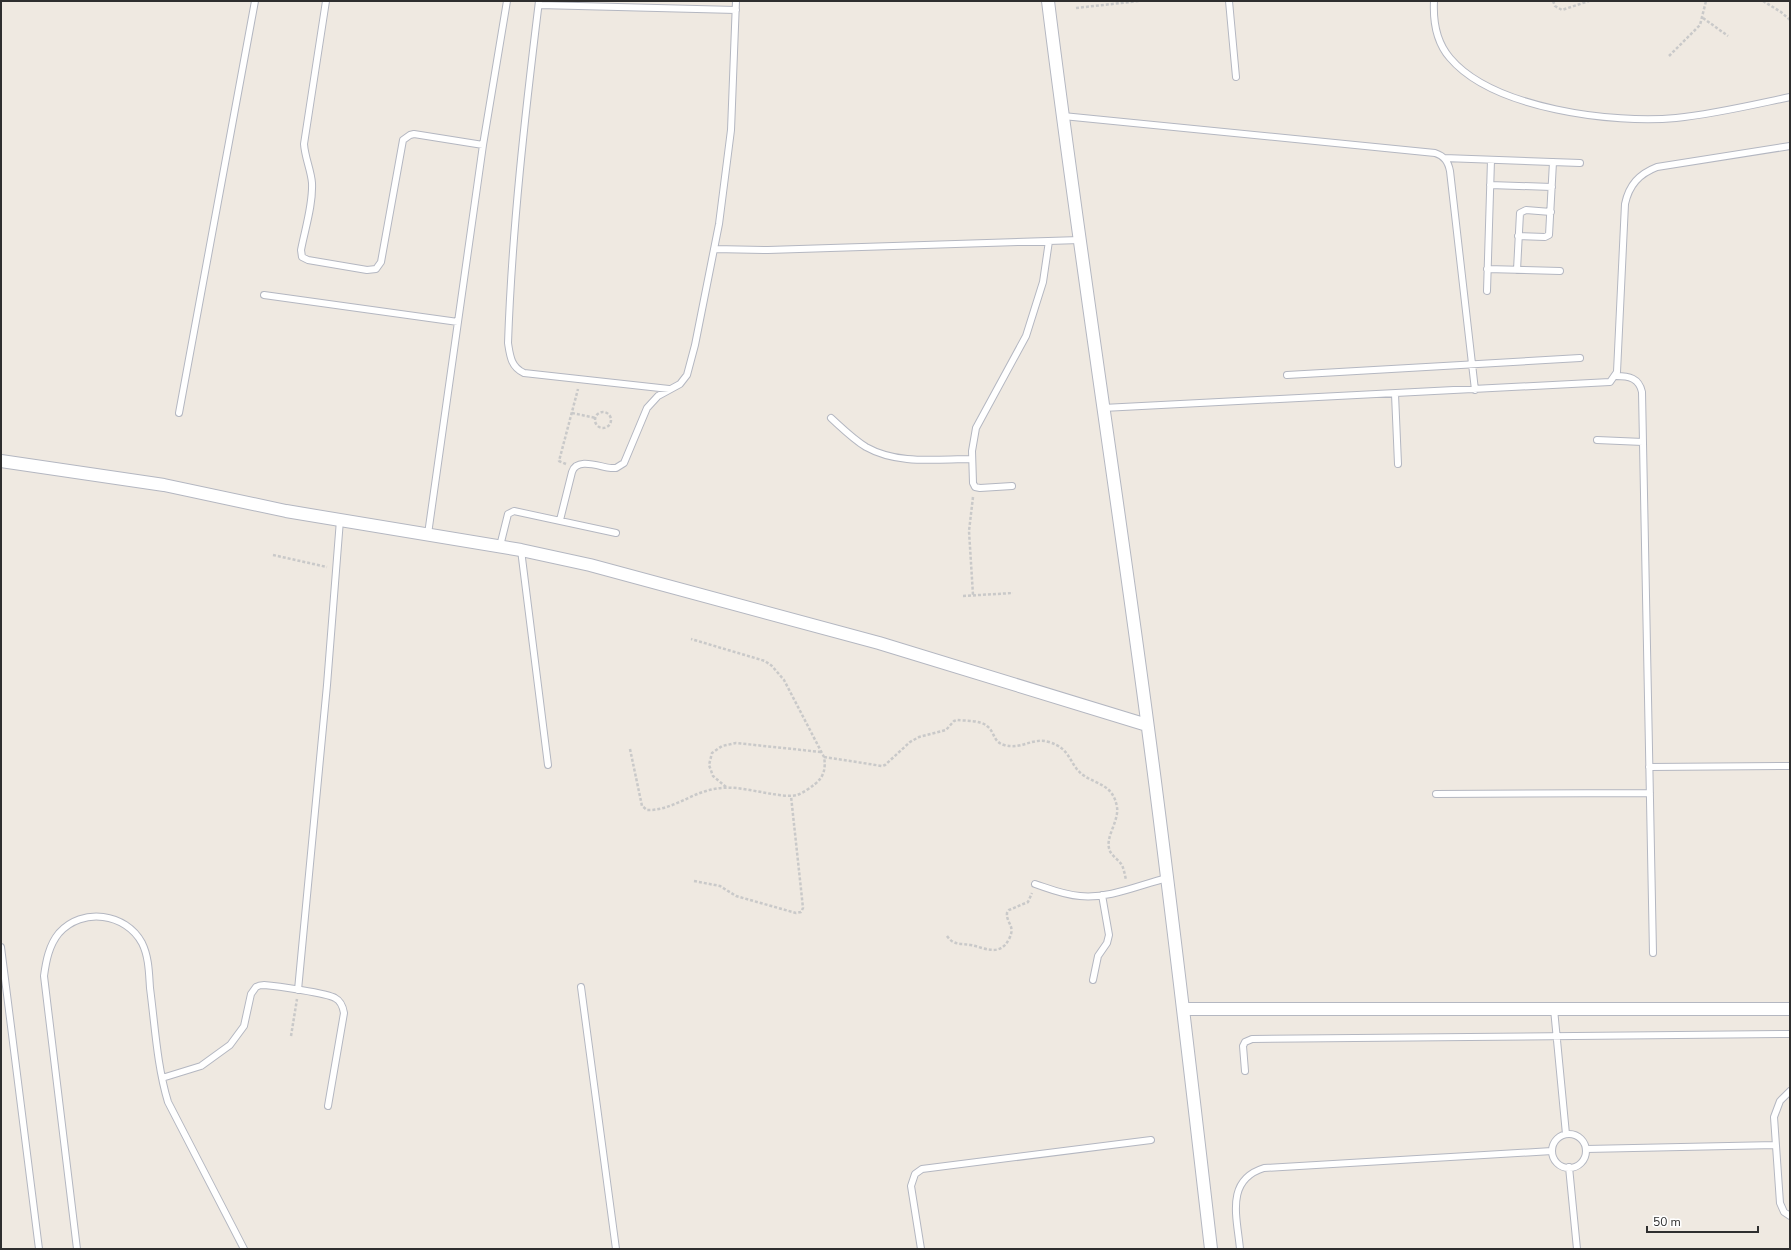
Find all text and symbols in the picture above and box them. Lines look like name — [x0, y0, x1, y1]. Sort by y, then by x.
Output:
scale bar — [1647, 1208, 1758, 1234]
text: 50 m — [1653, 1214, 1681, 1230]

